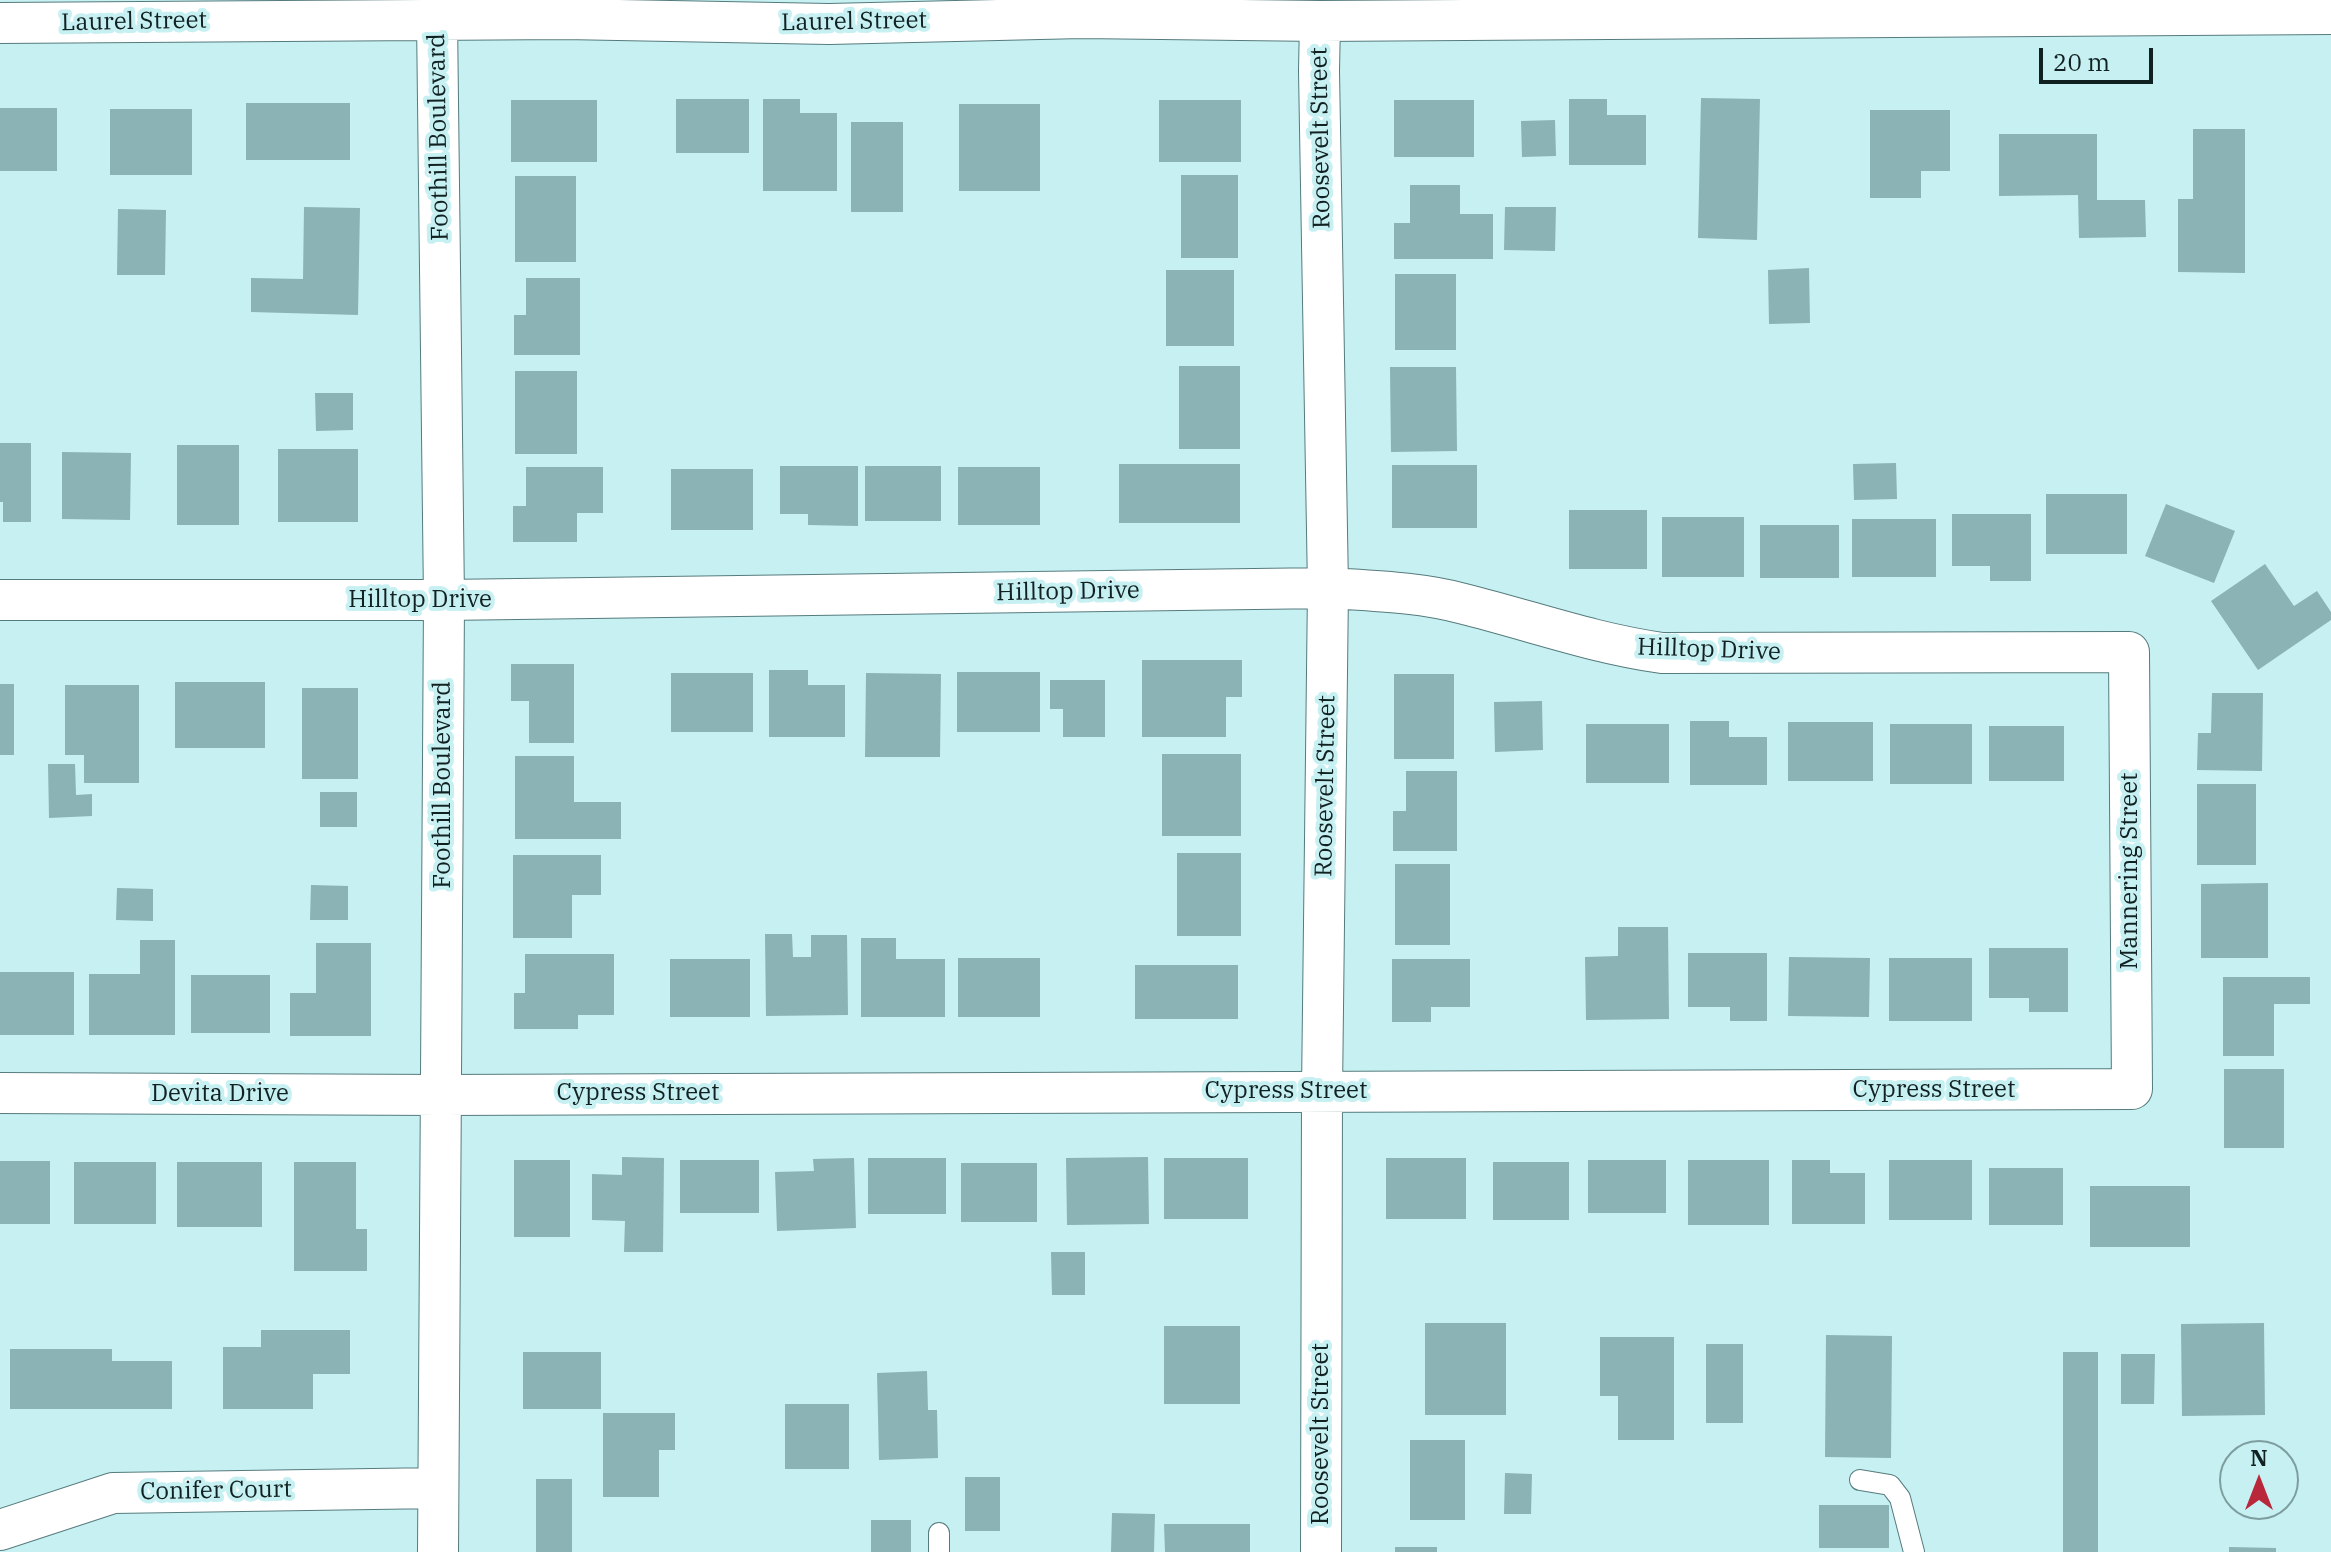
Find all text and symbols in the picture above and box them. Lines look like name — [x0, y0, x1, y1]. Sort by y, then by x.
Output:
street label: Laurel Street — [61, 6, 207, 38]
street label: Laurel Street — [781, 6, 927, 38]
scale bar — [2043, 32, 2157, 82]
street label: Foothill Boulevard — [423, 33, 455, 241]
text: 20 m — [2053, 46, 2110, 78]
street label: Roosevelt Street — [1305, 47, 1337, 229]
street label: Hilltop Drive — [996, 576, 1140, 608]
street label: Hilltop Drive — [348, 586, 492, 614]
street label: Hilltop Drive — [1637, 633, 1781, 667]
street label: Foothill Boulevard — [429, 681, 457, 889]
street label: Roosevelt Street — [1310, 695, 1342, 877]
street label: Mannering Street — [2116, 772, 2144, 970]
street label: Cypress Street — [1853, 1076, 2015, 1104]
street label: Cypress Street — [1205, 1077, 1367, 1105]
street label: Cypress Street — [557, 1079, 719, 1107]
street label: Devita Drive — [151, 1080, 289, 1108]
street label: Roosevelt Street — [1307, 1343, 1335, 1525]
north arrow — [2219, 1440, 2299, 1520]
text: N — [2250, 1443, 2268, 1472]
street label: Conifer Court — [140, 1475, 292, 1507]

